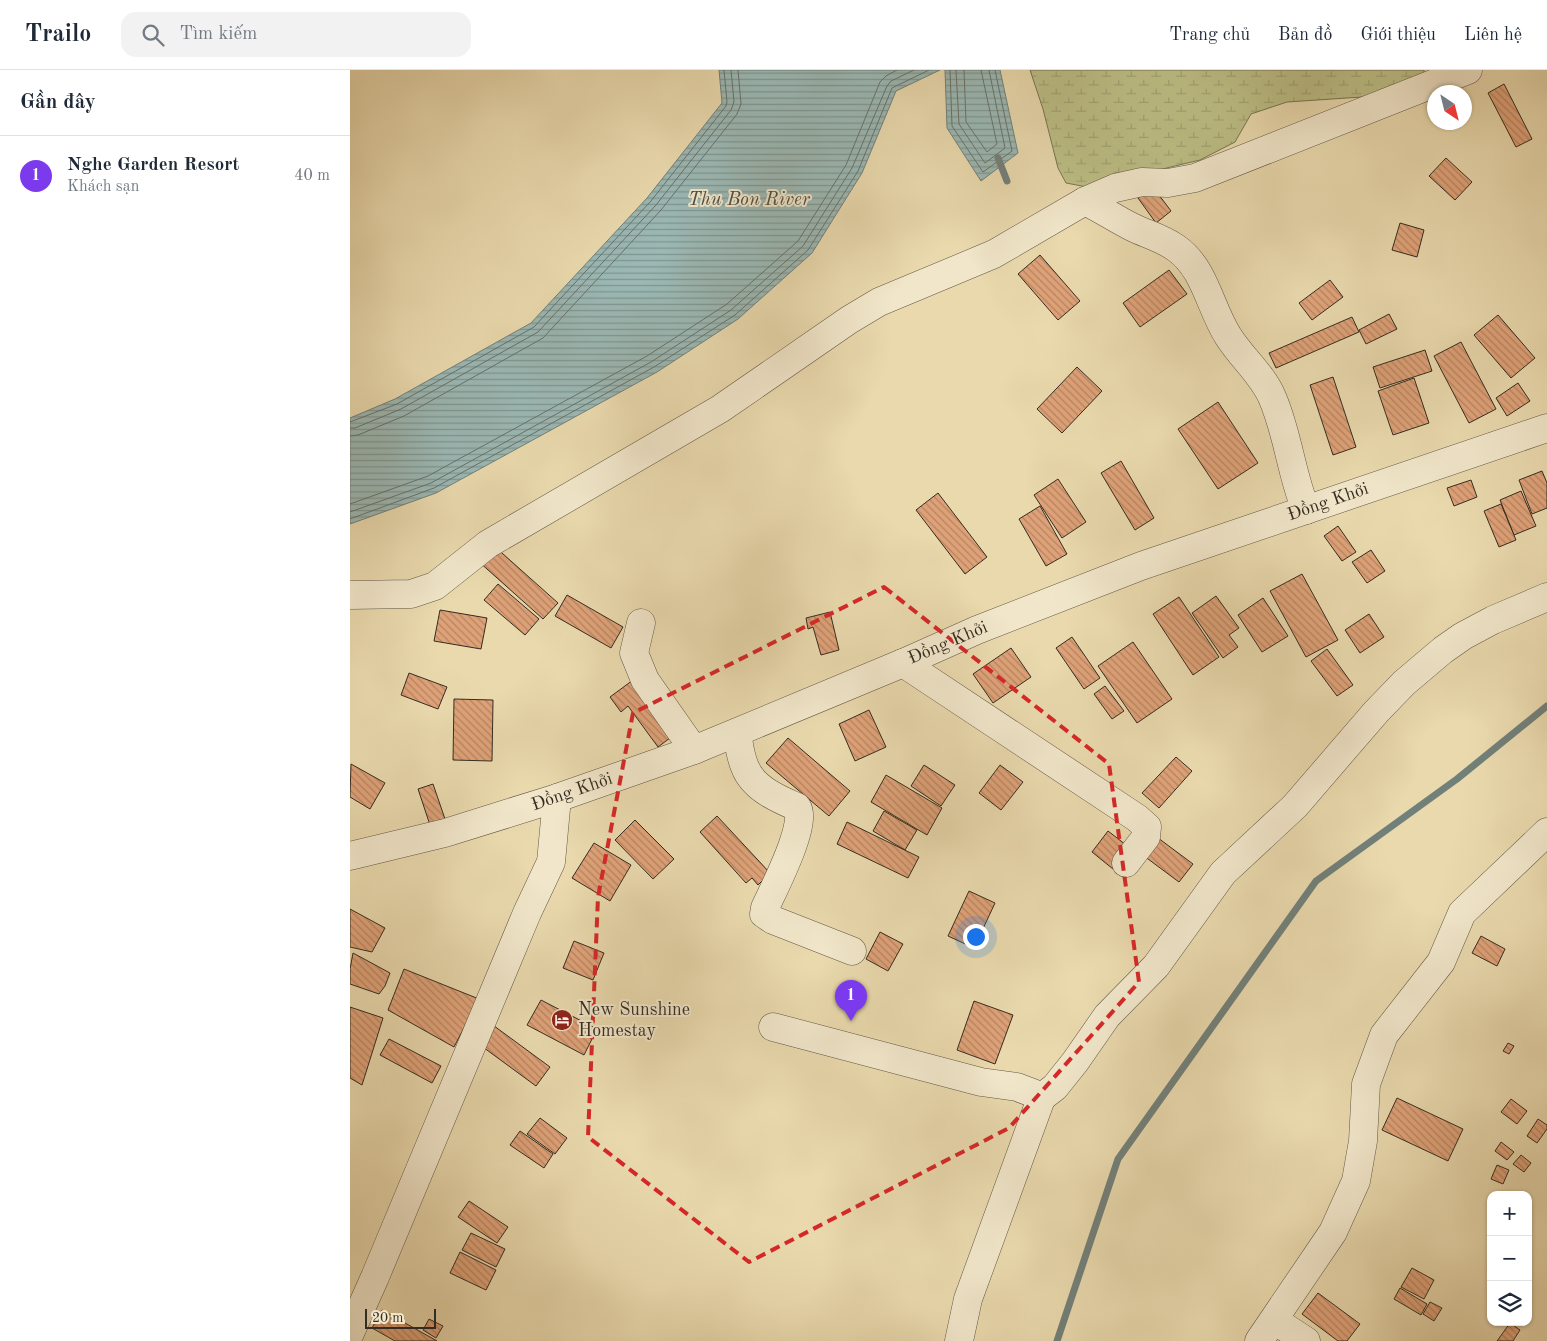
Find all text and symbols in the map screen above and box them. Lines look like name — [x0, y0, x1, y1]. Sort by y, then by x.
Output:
search box — [121, 12, 471, 57]
icon: search — [139, 21, 167, 49]
text: Trailo — [25, 23, 91, 47]
text: Tìm kiếm — [179, 25, 257, 44]
text: Trang chủ — [1169, 26, 1250, 44]
text: Bản đồ — [1278, 26, 1332, 44]
text: Giới thiệu — [1360, 26, 1436, 44]
text: Liên hệ — [1464, 26, 1522, 44]
north arrow — [1427, 85, 1472, 130]
text: Gần đây — [20, 92, 96, 113]
text: Nghe Garden Resort — [67, 156, 239, 175]
text: 1 — [31, 168, 41, 184]
text: 40 m — [294, 168, 330, 184]
text: Khách sạn — [67, 179, 139, 195]
water label: Thu Bon River — [688, 191, 811, 210]
street label: Đồng Khởi — [1284, 477, 1371, 524]
street label: Đồng Khởi — [904, 615, 990, 668]
street label: Đồng Khởi — [528, 767, 615, 814]
your location — [963, 924, 989, 950]
pin: 1 — [835, 980, 867, 1021]
place label: New Sunshine Homestay — [578, 1001, 690, 1040]
hotel icon: New Sunshine Homestay — [550, 1008, 574, 1032]
map controls — [1487, 1191, 1532, 1326]
button: + — [1487, 1191, 1532, 1236]
button: − — [1487, 1236, 1532, 1281]
button: layers — [1487, 1281, 1532, 1326]
scale bar — [365, 1306, 436, 1329]
text: 20 m — [372, 1311, 403, 1325]

